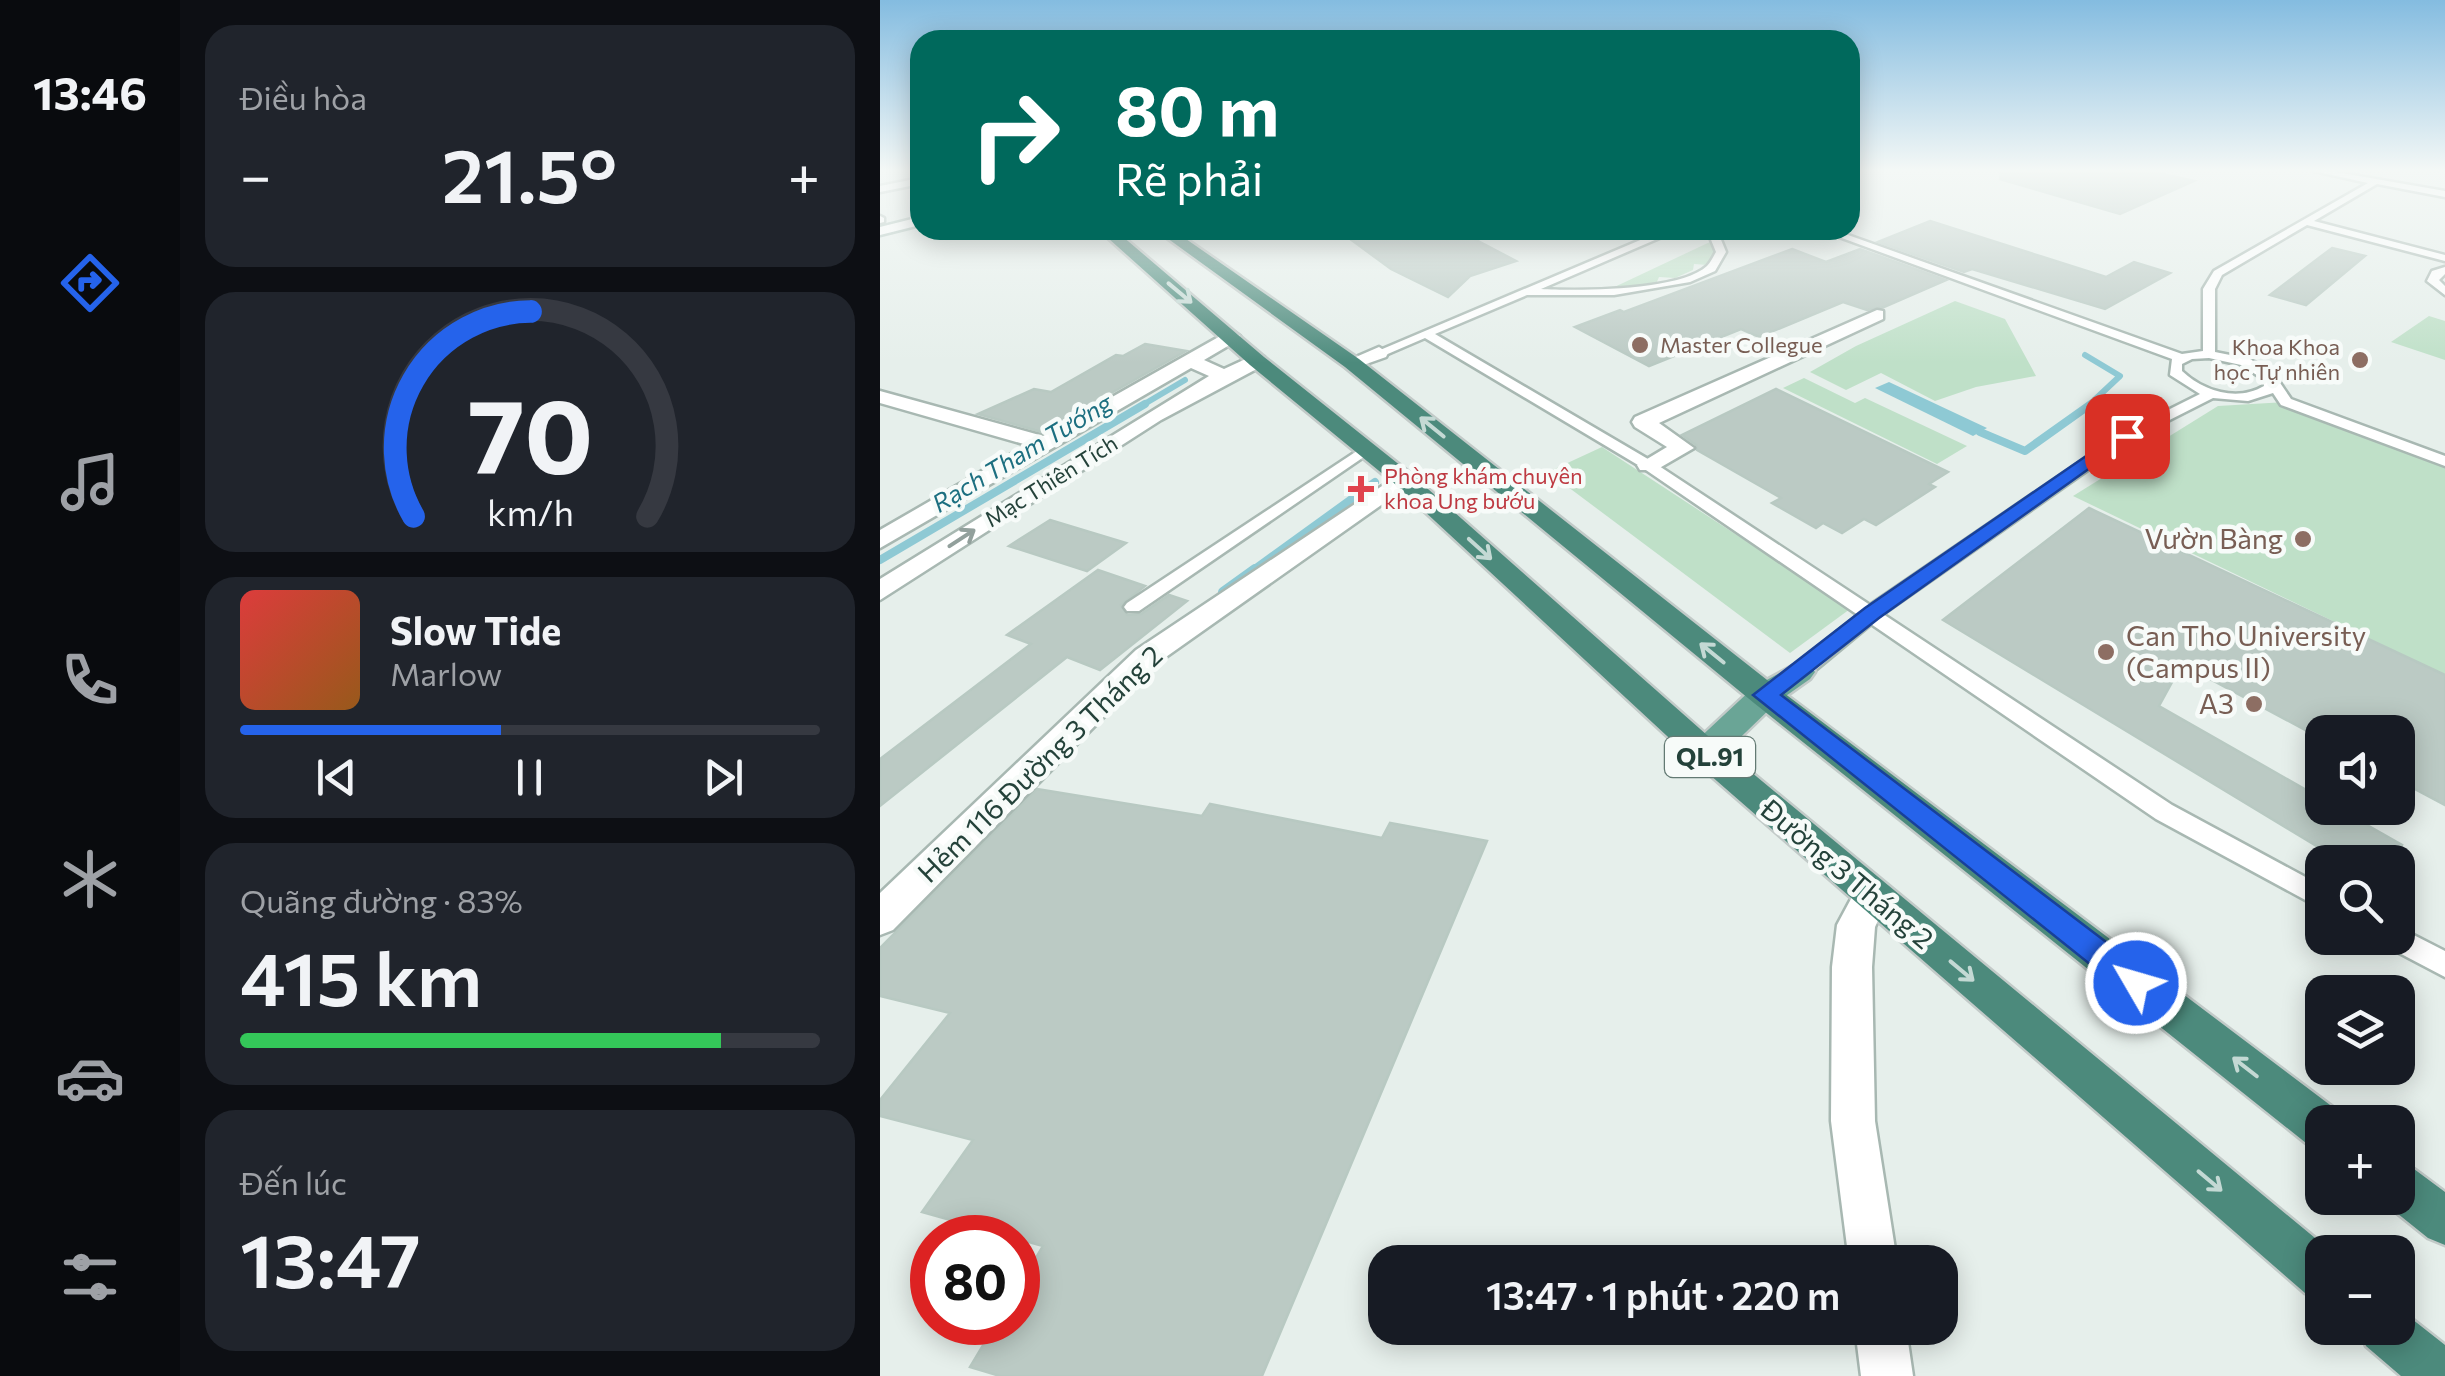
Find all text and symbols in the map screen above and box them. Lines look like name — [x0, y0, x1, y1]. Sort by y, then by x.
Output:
text: 13:46 — [33, 64, 147, 119]
text: 80 m — [1115, 65, 1279, 150]
icon: right — [950, 70, 1080, 200]
text: Điều hòa — [240, 77, 367, 117]
text: 21.5° — [442, 127, 617, 218]
text: − — [240, 140, 271, 207]
text: + — [788, 140, 820, 207]
text: Rẽ phải — [1115, 150, 1263, 205]
icon: directions — [55, 248, 125, 318]
one-way arrow — [1167, 282, 1193, 304]
place label: Master Collegue — [1660, 331, 1823, 358]
place label: Khoa Khoa học Tự nhiên — [2214, 333, 2340, 385]
marker: Master Collegue — [1629, 334, 1651, 356]
marker: Khoa Khoa học Tự nhiên — [2349, 349, 2371, 371]
text: 70 — [467, 368, 593, 495]
water label: Rạch Tham Tướng — [926, 386, 1118, 518]
pin — [2085, 394, 2170, 479]
icon: arrive — [2100, 409, 2155, 464]
one-way arrow — [1419, 416, 1445, 438]
street label: Mạc Thiên Tích — [979, 429, 1122, 532]
icon: music — [55, 447, 125, 517]
place label: Phòng khám chuyên khoa Ung bướu — [1384, 462, 1583, 514]
marker: Phòng khám chuyên khoa Ung bướu — [1348, 476, 1374, 502]
text: km/h — [487, 490, 573, 533]
place label: Vườn Bàng — [2145, 521, 2283, 555]
one-way arrow — [947, 527, 976, 548]
marker: Vườn Bàng — [2292, 528, 2314, 550]
one-way arrow — [1467, 537, 1492, 560]
text: Slow Tide — [390, 606, 561, 653]
place label: Can Tho University (Campus II) — [2126, 618, 2366, 684]
street label: Hẻm 116 Đường 3 Tháng 2 — [910, 638, 1169, 889]
marker: Can Tho University (Campus II) — [2095, 641, 2117, 663]
one-way arrow — [1700, 642, 1726, 664]
icon: phone — [55, 645, 125, 715]
text: Marlow — [390, 653, 502, 693]
place label: A3 — [2199, 686, 2234, 720]
marker: A3 — [2243, 693, 2265, 715]
map controls — [2305, 715, 2415, 1345]
button: sound — [2305, 715, 2415, 825]
road number: QL.91 — [1665, 737, 1755, 777]
icon: previous — [309, 750, 364, 805]
icon: pause — [502, 750, 557, 805]
icon: next — [696, 750, 751, 805]
street label: Đường 3 Tháng 2 — [1754, 791, 1941, 955]
icon: climate — [55, 844, 125, 914]
button: search — [2305, 845, 2415, 955]
text: Quãng đường · 83% — [240, 880, 523, 920]
text: 415 km — [240, 930, 482, 1021]
position arrow — [2084, 931, 2188, 1035]
one-way arrow — [1948, 960, 1974, 982]
button: layers — [2305, 975, 2415, 1085]
icon: car — [55, 1043, 125, 1113]
one-way arrow — [2233, 1056, 2259, 1078]
button: + — [2305, 1105, 2415, 1215]
text: Đến lúc — [240, 1162, 347, 1202]
one-way arrow — [2197, 1169, 2222, 1192]
text: 13:47 — [240, 1212, 421, 1303]
speed limit sign: 80 — [910, 1215, 1040, 1345]
button: − — [2305, 1235, 2415, 1345]
icon: filters — [55, 1242, 125, 1312]
text: 13:47 · 1 phút · 220 m — [1486, 1271, 1840, 1318]

